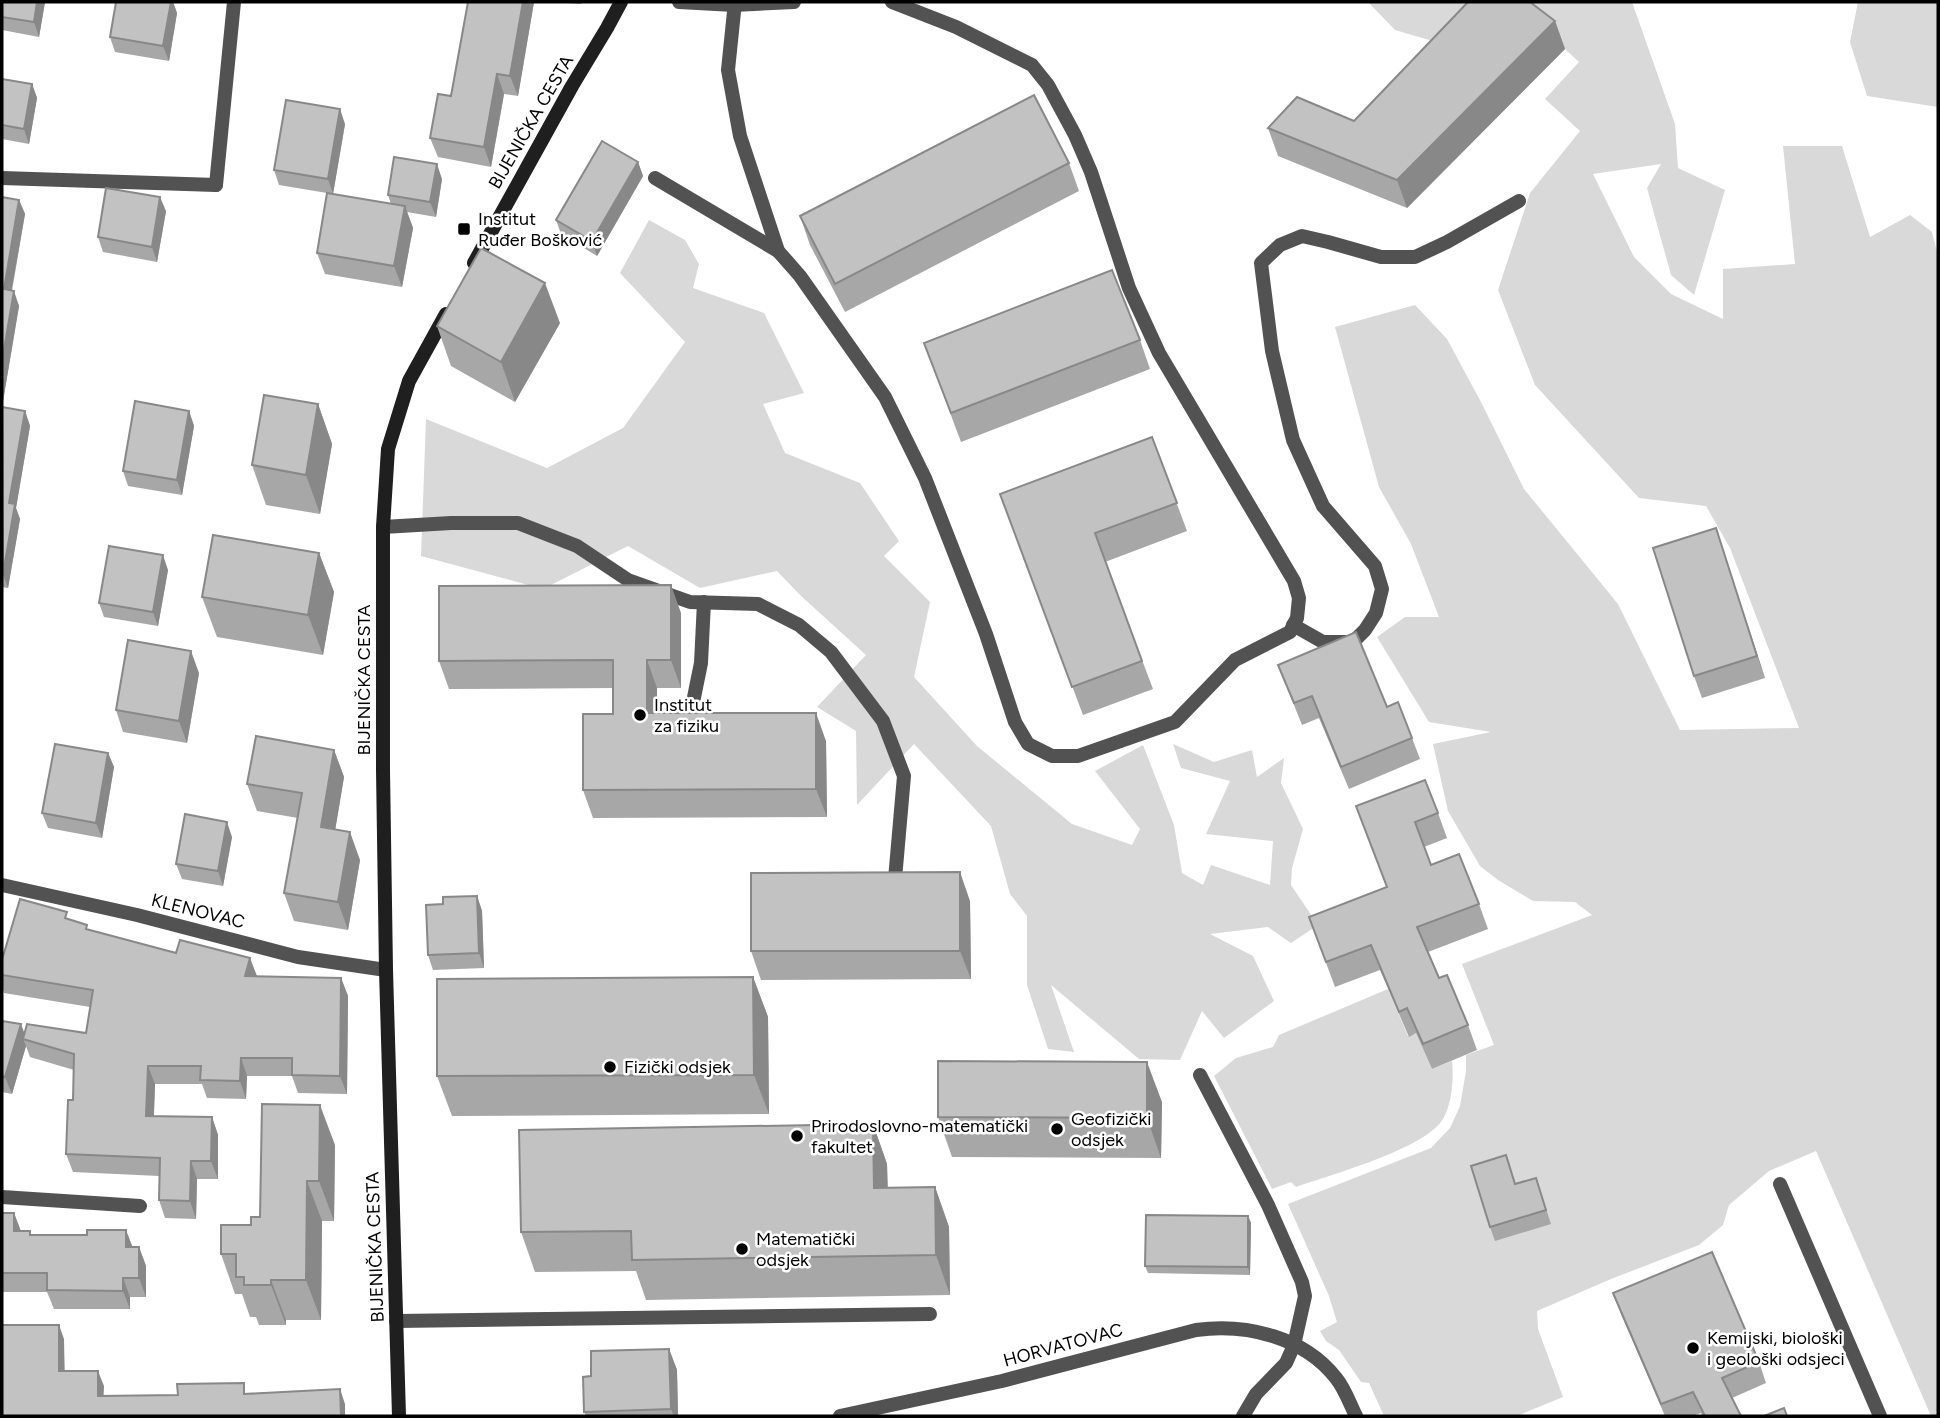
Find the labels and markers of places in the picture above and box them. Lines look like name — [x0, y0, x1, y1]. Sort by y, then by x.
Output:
place label: Institut Ruđer Bošković — [478, 208, 602, 251]
marker: Institut Ruđer Bošković — [456, 221, 472, 237]
place label: Institut za fiziku — [654, 694, 719, 737]
marker: Institut za fiziku — [632, 707, 648, 723]
place label: Fizički odsjek — [624, 1056, 731, 1078]
marker: Fizički odsjek — [602, 1059, 618, 1075]
place label: Geofizički odsjek — [1071, 1108, 1151, 1151]
place label: Prirodoslovno-matematički fakultet — [811, 1115, 1028, 1158]
marker: Geofizički odsjek — [1049, 1121, 1065, 1137]
marker: Prirodoslovno-matematički fakultet — [789, 1128, 805, 1144]
place label: Matematički odsjek — [756, 1228, 855, 1271]
marker: Matematički odsjek — [734, 1241, 750, 1257]
place label: Kemijski, biološki i geološki odsjeci — [1707, 1327, 1845, 1370]
marker: Kemijski, biološki i geološki odsjeci — [1685, 1340, 1701, 1356]

